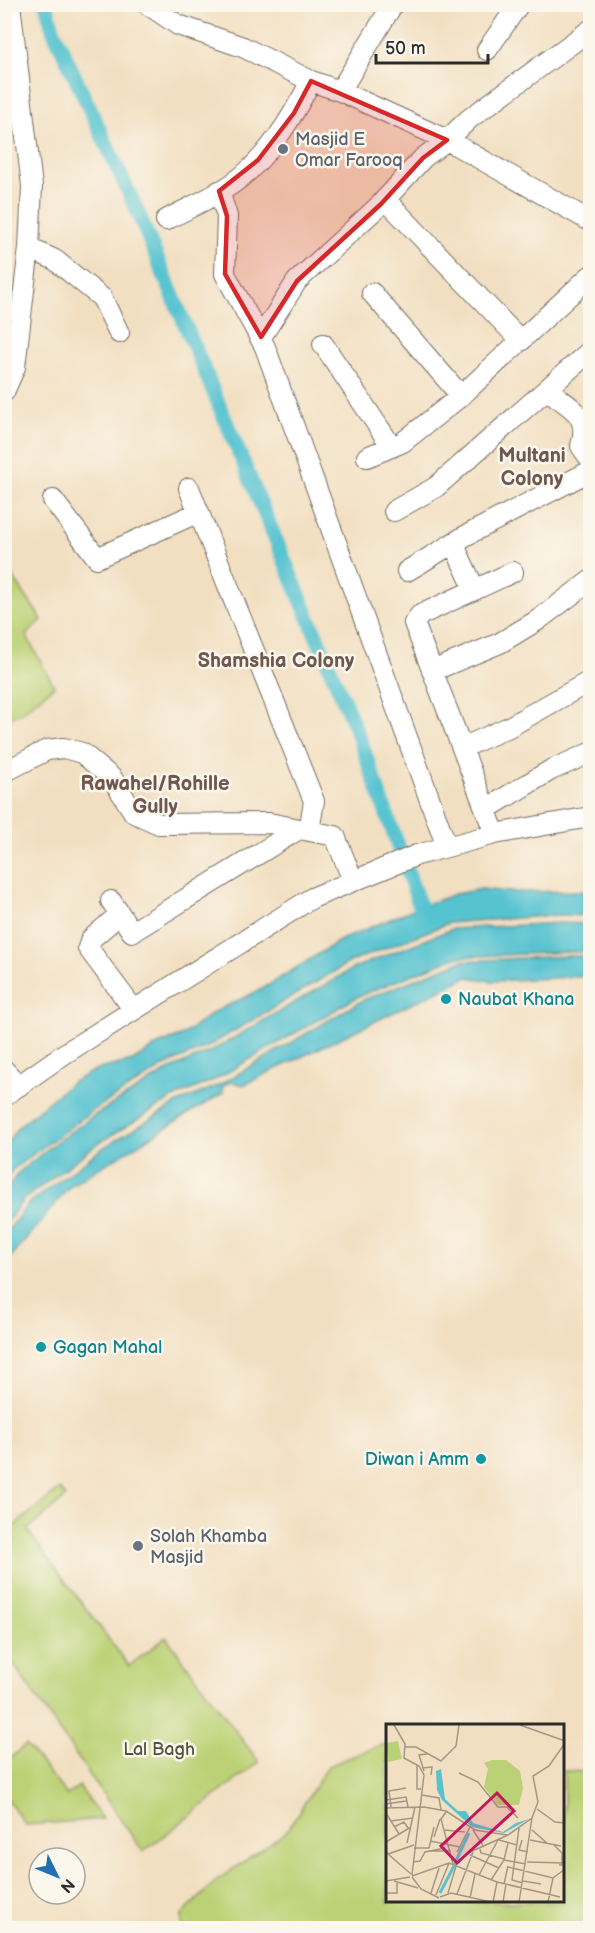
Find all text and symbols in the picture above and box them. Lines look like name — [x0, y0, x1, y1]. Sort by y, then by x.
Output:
scale bar — [376, 27, 488, 65]
text: 50 m — [385, 38, 426, 59]
place label: Masjid E Omar Farooq — [295, 129, 403, 171]
marker: Masjid E Omar Farooq — [276, 142, 290, 156]
district label: Multani Colony — [498, 444, 566, 491]
district label: Shamshia Colony — [198, 649, 355, 673]
district label: Rawahel/Rohille Gully — [80, 772, 230, 819]
place label: Naubat Khana — [458, 989, 575, 1010]
marker: Naubat Khana — [439, 992, 453, 1006]
place label: Gagan Mahal — [53, 1337, 162, 1358]
marker: Gagan Mahal — [34, 1340, 48, 1354]
place label: Diwan i Amm — [365, 1449, 469, 1470]
marker: Diwan i Amm — [474, 1452, 488, 1466]
place label: Solah Khamba Masjid — [150, 1526, 267, 1568]
marker: Solah Khamba Masjid — [131, 1539, 145, 1553]
inset map — [386, 1724, 565, 1903]
park label: Lal Bagh — [123, 1739, 195, 1760]
north arrow — [27, 1846, 87, 1906]
text: N — [56, 1874, 78, 1896]

